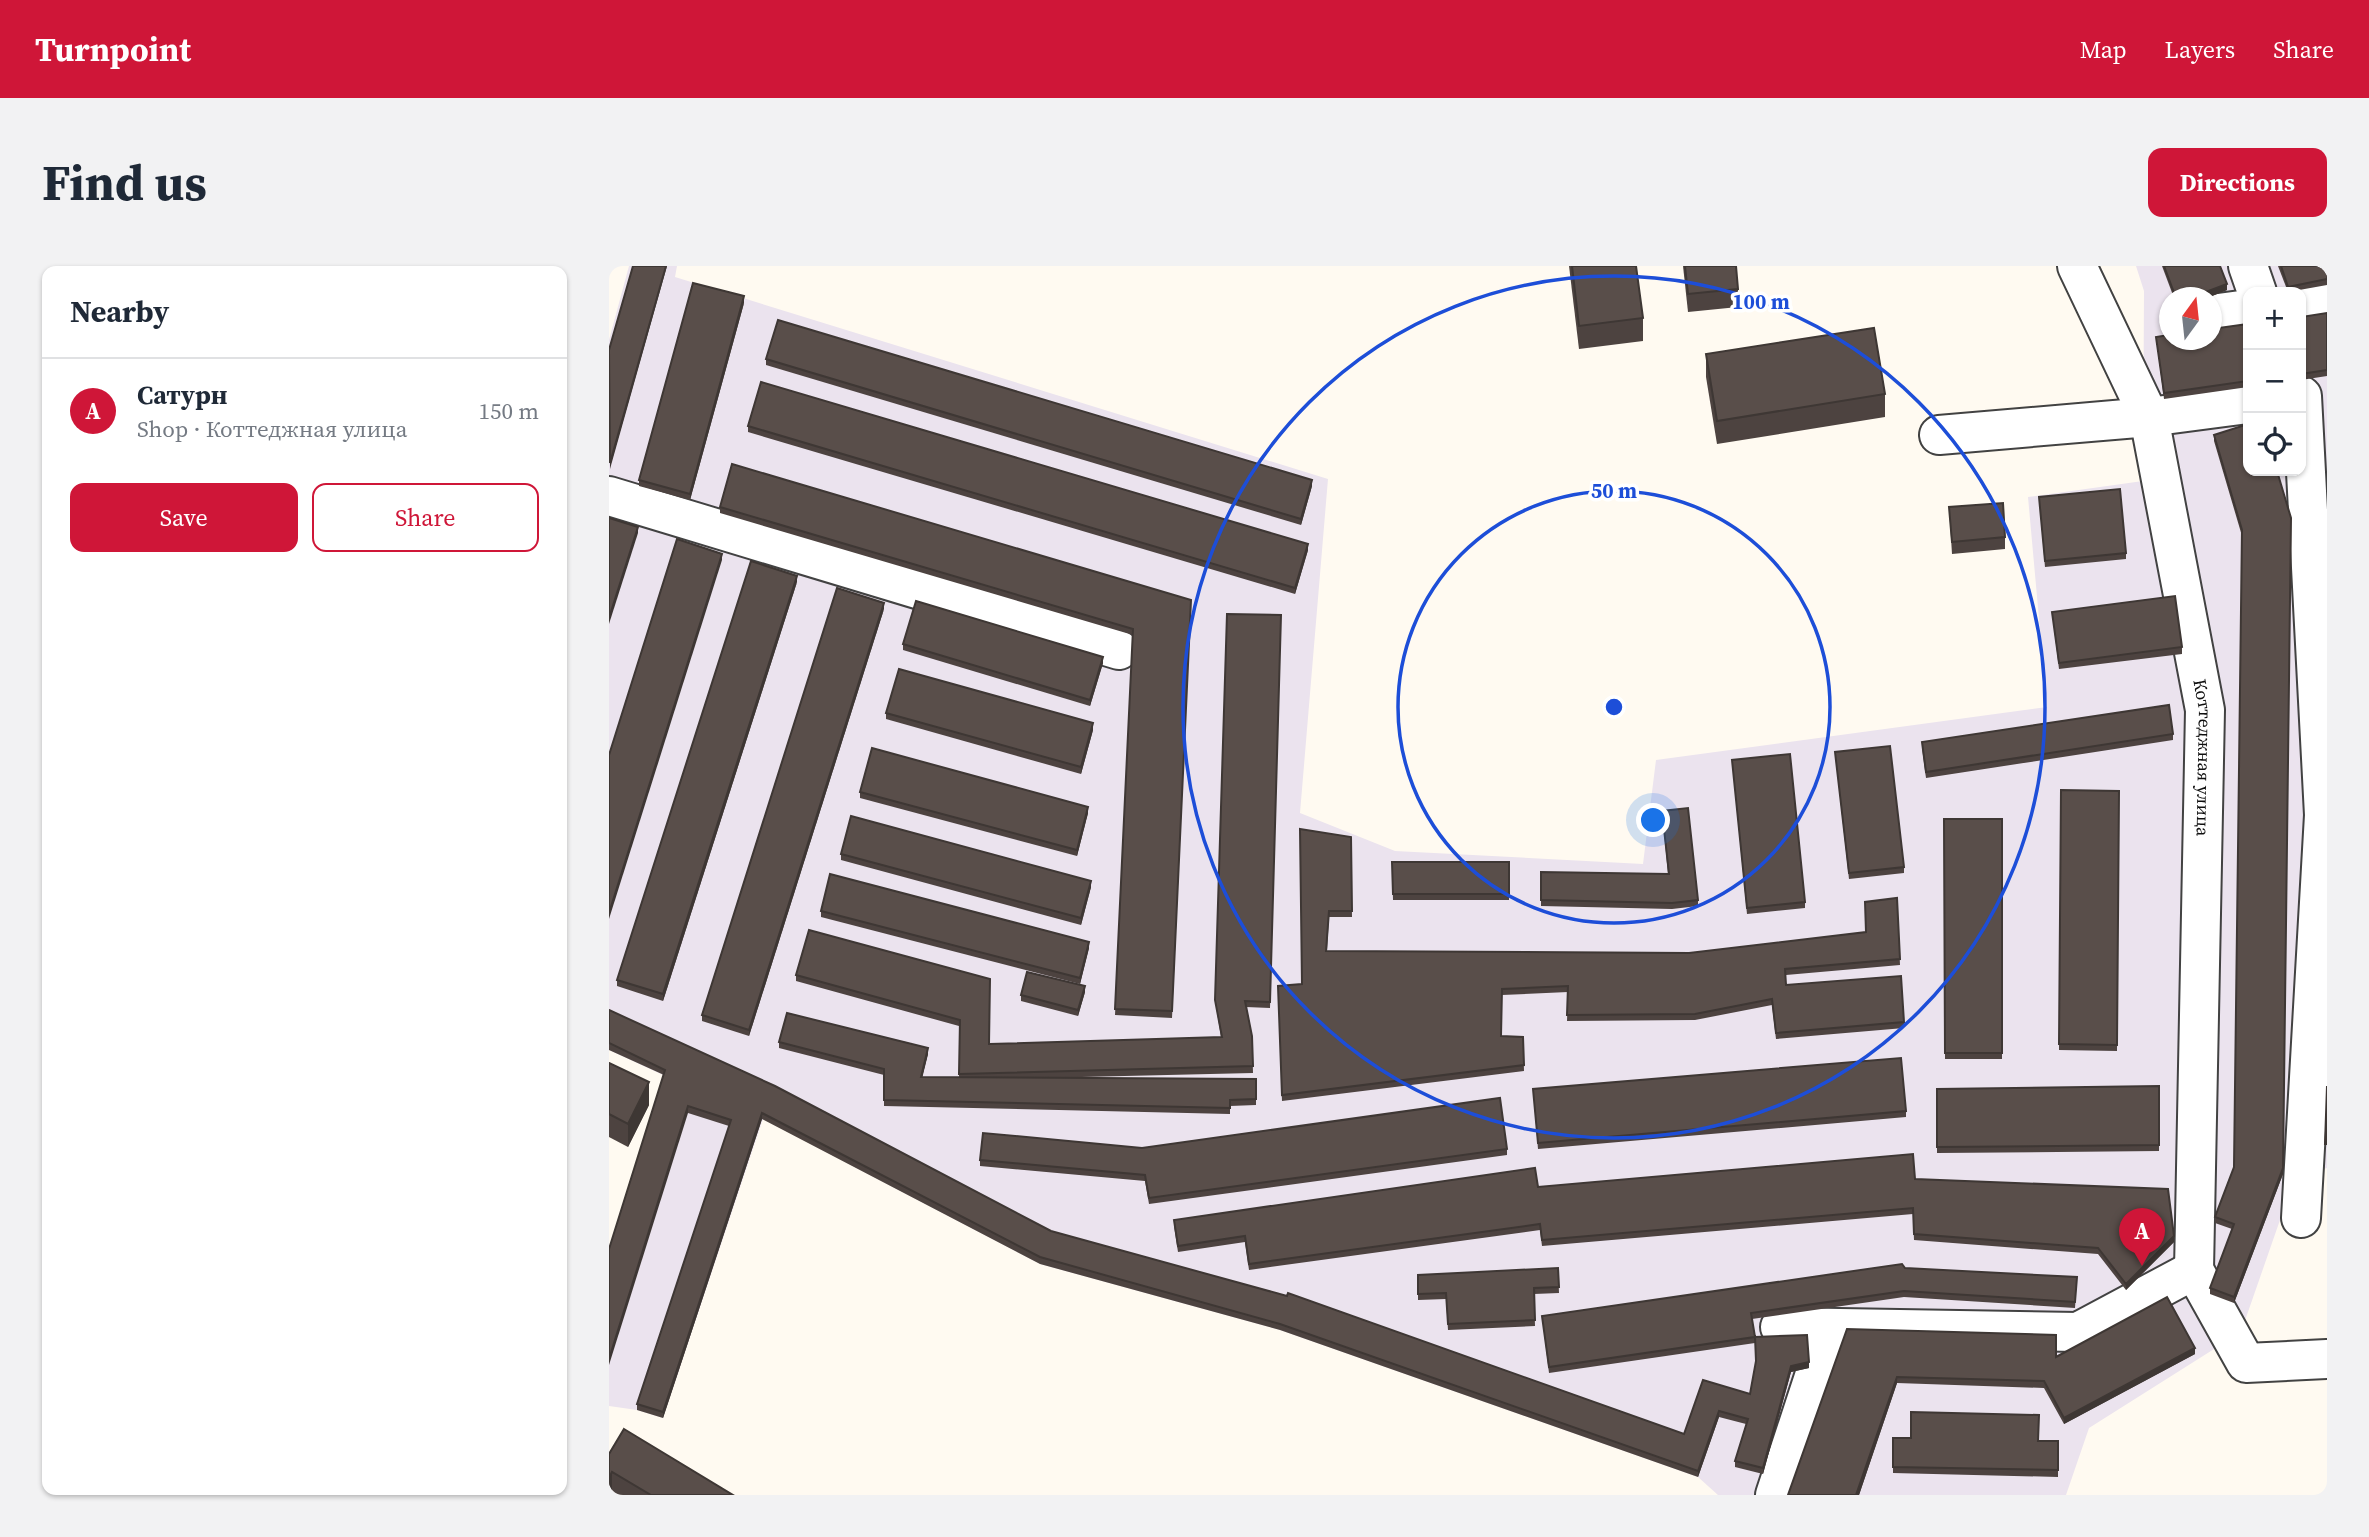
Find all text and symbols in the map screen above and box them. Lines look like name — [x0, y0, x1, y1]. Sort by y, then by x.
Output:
text: Turnpoint — [35, 27, 191, 72]
text: Map — [2080, 33, 2127, 66]
text: Layers — [2165, 33, 2235, 66]
text: Share — [2273, 33, 2334, 66]
button: Directions — [2148, 148, 2327, 217]
text: Find us — [42, 149, 207, 216]
text: 100 m — [1732, 287, 1790, 316]
north arrow — [2159, 287, 2222, 350]
map controls — [2243, 287, 2306, 476]
button: + — [2243, 287, 2306, 350]
text: Nearby — [70, 291, 169, 332]
button: − — [2243, 350, 2306, 413]
text: Сатурн — [137, 377, 228, 413]
text: A — [85, 395, 101, 427]
text: 150 m — [478, 395, 539, 427]
text: Shop · Коттеджная улица — [137, 413, 407, 445]
button: locate — [2243, 413, 2306, 476]
text: 50 m — [1591, 476, 1637, 505]
button: Save — [70, 483, 298, 552]
button: Share — [312, 483, 539, 552]
street label: Коттеджная улица — [2187, 677, 2218, 837]
centre of rings — [1602, 695, 1626, 719]
your location — [1636, 803, 1670, 837]
pin: A — [2119, 1208, 2165, 1266]

